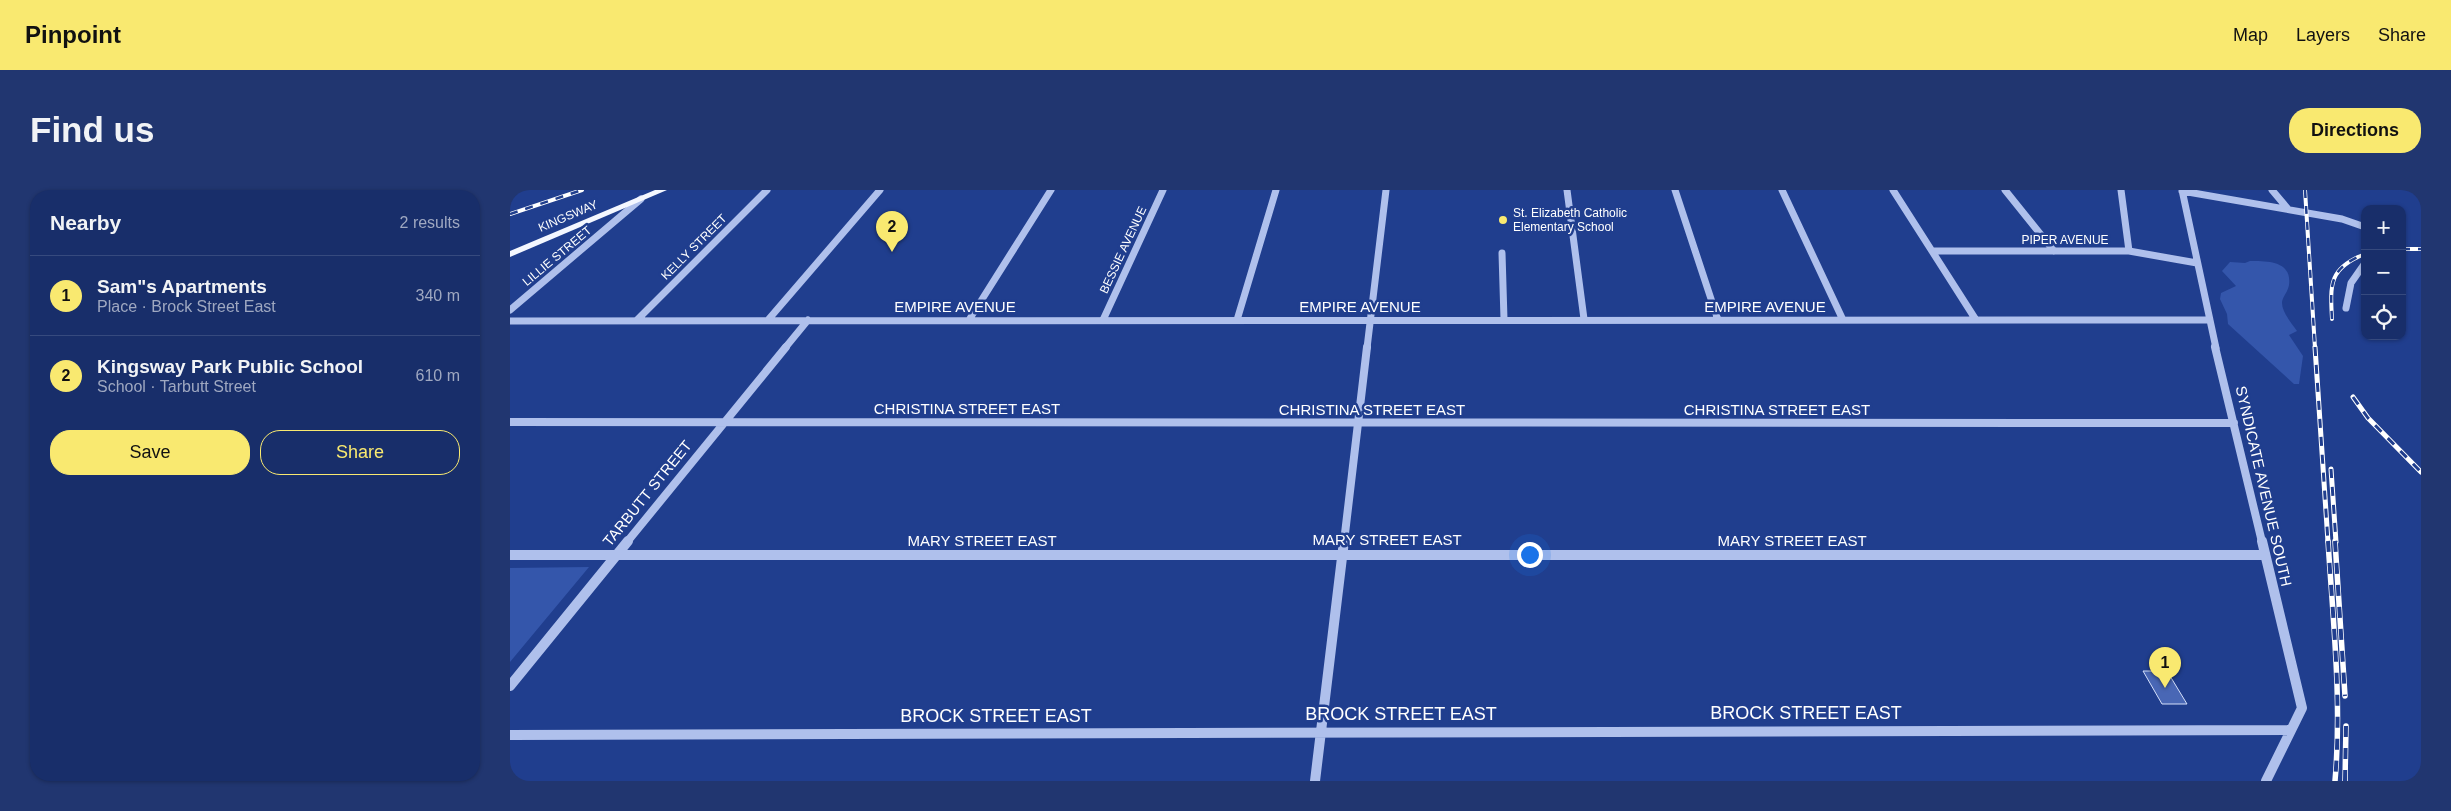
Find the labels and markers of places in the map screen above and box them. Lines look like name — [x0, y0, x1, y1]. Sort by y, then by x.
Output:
place label: St. Elizabeth Catholic Elementary School — [1513, 206, 1627, 234]
pin: 2 — [876, 211, 908, 252]
marker: St. Elizabeth Catholic Elementary School — [1497, 214, 1509, 226]
pin: 1 — [2149, 647, 2181, 688]

